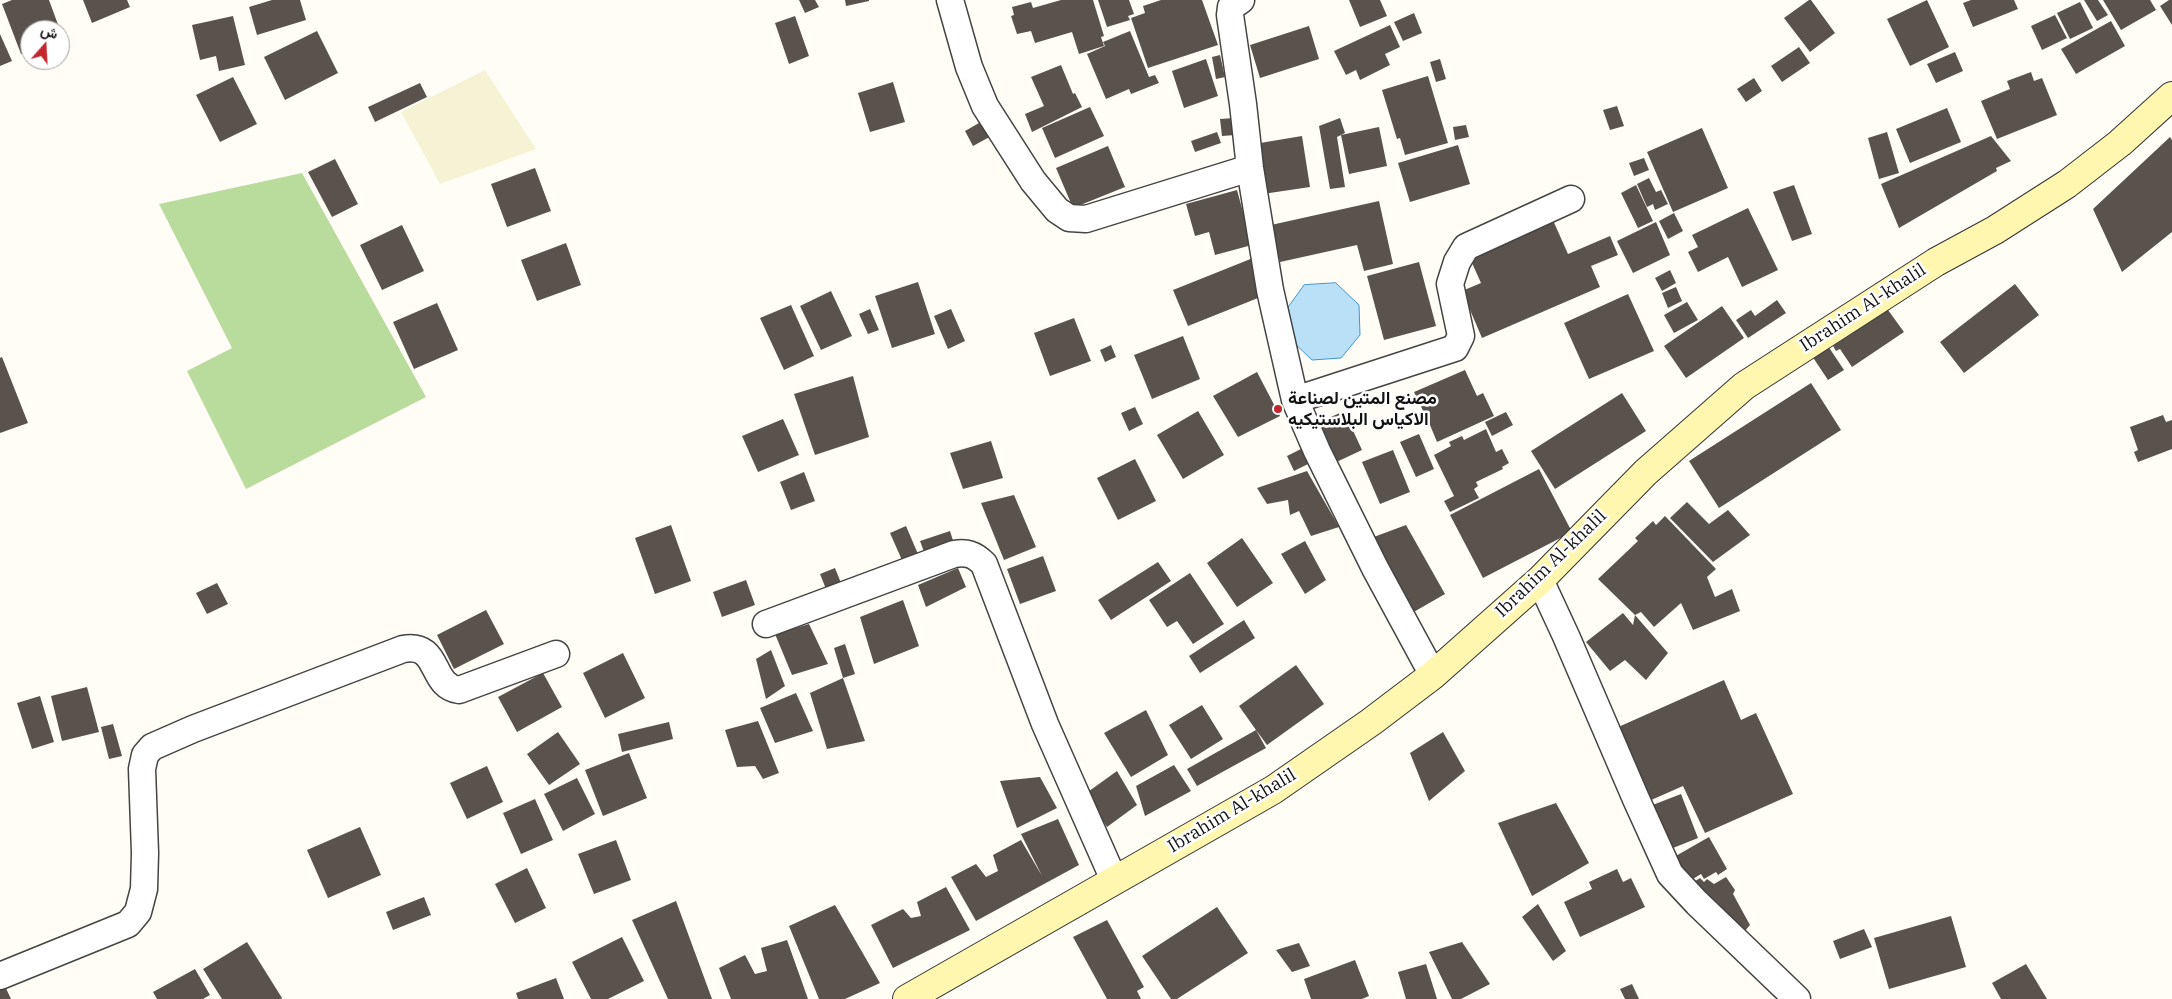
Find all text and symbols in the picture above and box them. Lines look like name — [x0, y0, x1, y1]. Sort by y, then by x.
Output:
north arrow — [20, 20, 70, 70]
text: ش — [39, 21, 60, 43]
street label: Ibrahim Al-khalil — [1796, 259, 1930, 357]
place label: مصنع المتين لصناعة الاكياس البلاستيكيه — [1288, 388, 1437, 430]
marker: مصنع المتين لصناعة الاكياس البلاستيكيه — [1272, 403, 1284, 415]
street label: Ibrahim Al-khalil — [1491, 506, 1611, 622]
street label: Ibrahim Al-khalil — [1164, 764, 1300, 858]

